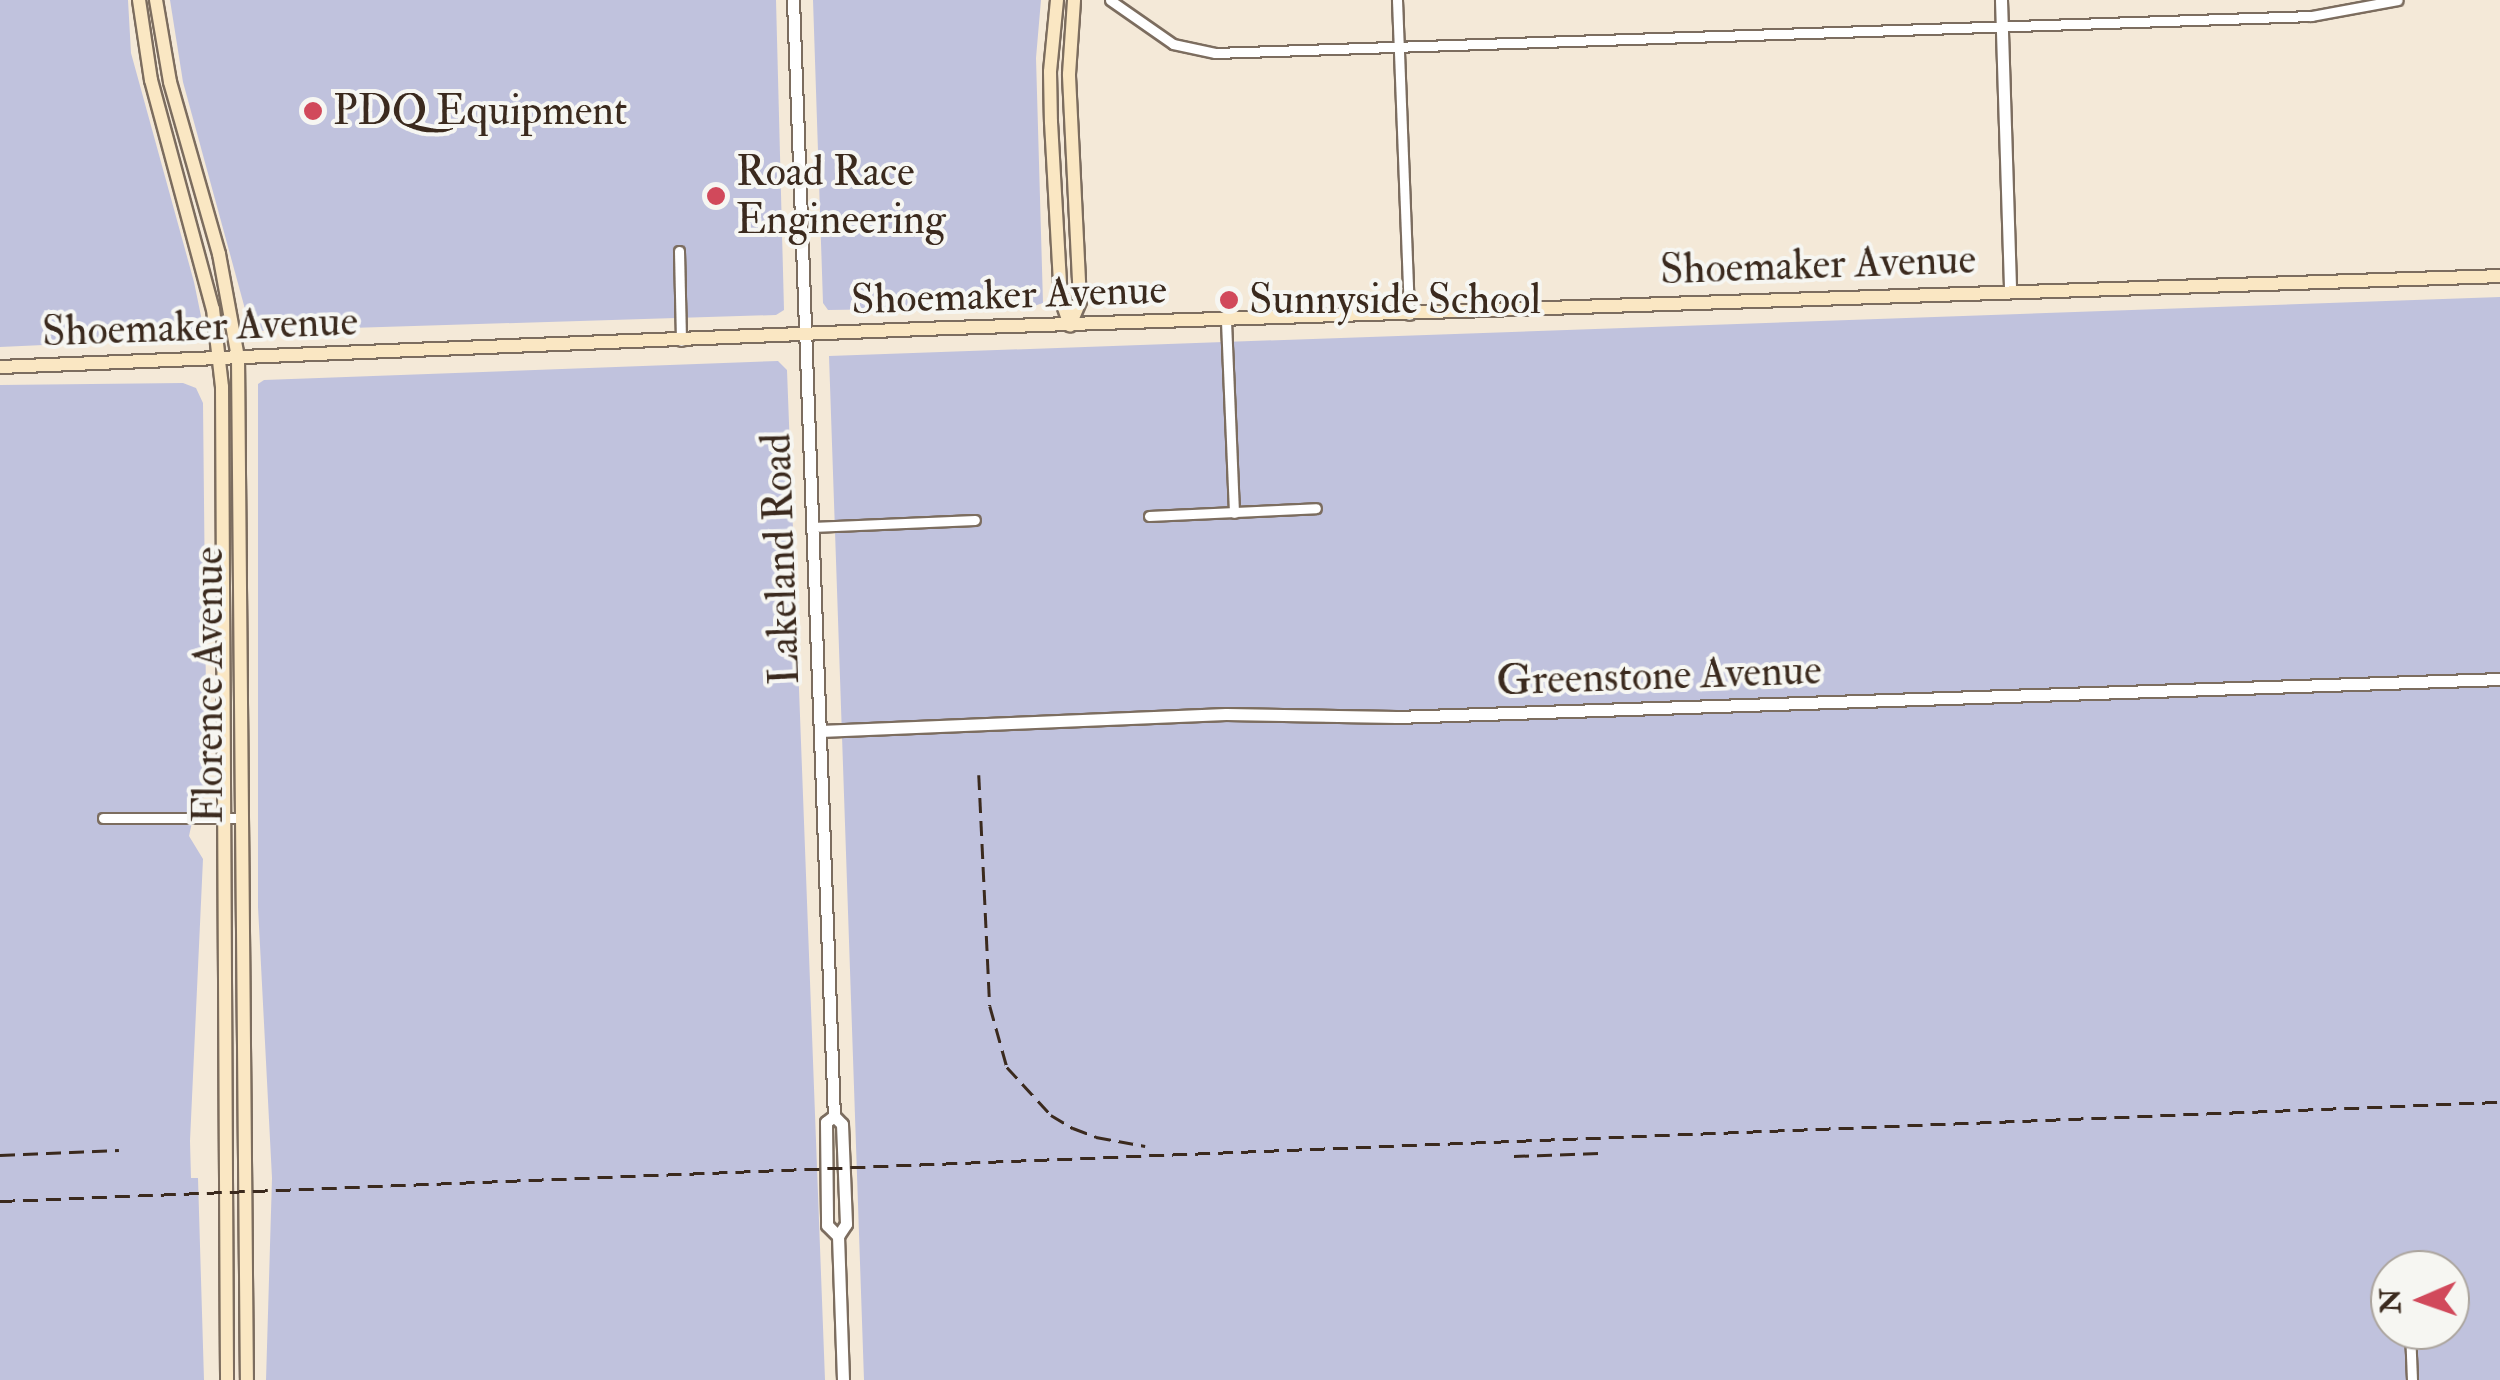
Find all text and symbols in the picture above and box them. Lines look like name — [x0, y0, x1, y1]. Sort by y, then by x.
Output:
place label: PDQ Equipment — [333, 86, 627, 136]
marker: PDQ Equipment — [302, 100, 324, 122]
place label: Road Race Engineering — [736, 147, 946, 245]
marker: Road Race Engineering — [705, 185, 727, 207]
street label: Shoemaker Avenue — [1659, 234, 1977, 296]
street label: Shoemaker Avenue — [850, 264, 1168, 326]
place label: Sunnyside School — [1249, 275, 1541, 325]
marker: Sunnyside School — [1218, 289, 1240, 311]
street label: Shoemaker Avenue — [41, 296, 359, 358]
street label: Lakeland Road — [751, 432, 811, 686]
street label: Florence Avenue — [184, 547, 234, 823]
street label: Greenstone Avenue — [1496, 645, 1822, 707]
north arrow — [2370, 1250, 2470, 1350]
text: N — [2374, 1288, 2409, 1314]

